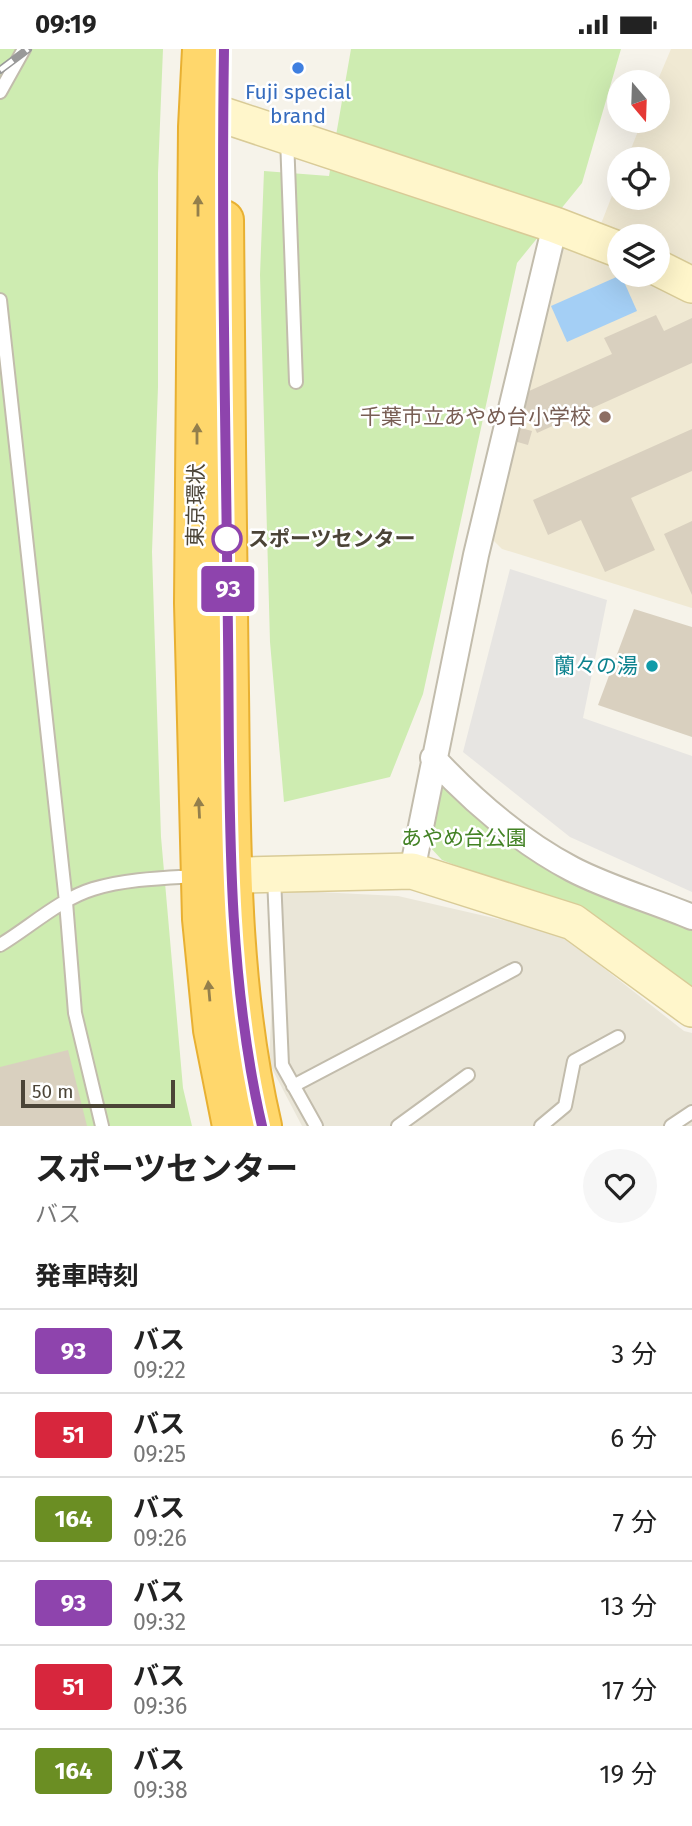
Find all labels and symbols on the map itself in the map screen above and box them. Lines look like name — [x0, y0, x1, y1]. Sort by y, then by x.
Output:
marker: Fuji special brand — [290, 60, 306, 76]
north arrow — [607, 70, 670, 133]
place label: Fuji special brand — [245, 79, 351, 129]
one-way arrow — [192, 195, 203, 217]
place label: 千葉市立あやめ台小学校 — [360, 404, 591, 430]
marker: 千葉市立あやめ台小学校 — [597, 409, 613, 425]
one-way arrow — [191, 422, 203, 444]
street label: 東京環状 — [182, 463, 210, 547]
marker: スポーツセンター — [212, 524, 242, 554]
place label: スポーツセンター — [248, 526, 416, 552]
line badge: 93 — [196, 566, 260, 612]
place label: 蘭々の湯 — [554, 653, 638, 679]
marker: 蘭々の湯 — [644, 658, 660, 674]
one-way arrow — [193, 797, 204, 819]
park label: あやめ台公園 — [401, 825, 527, 851]
one-way arrow — [203, 980, 214, 1002]
scale bar — [21, 1077, 175, 1109]

